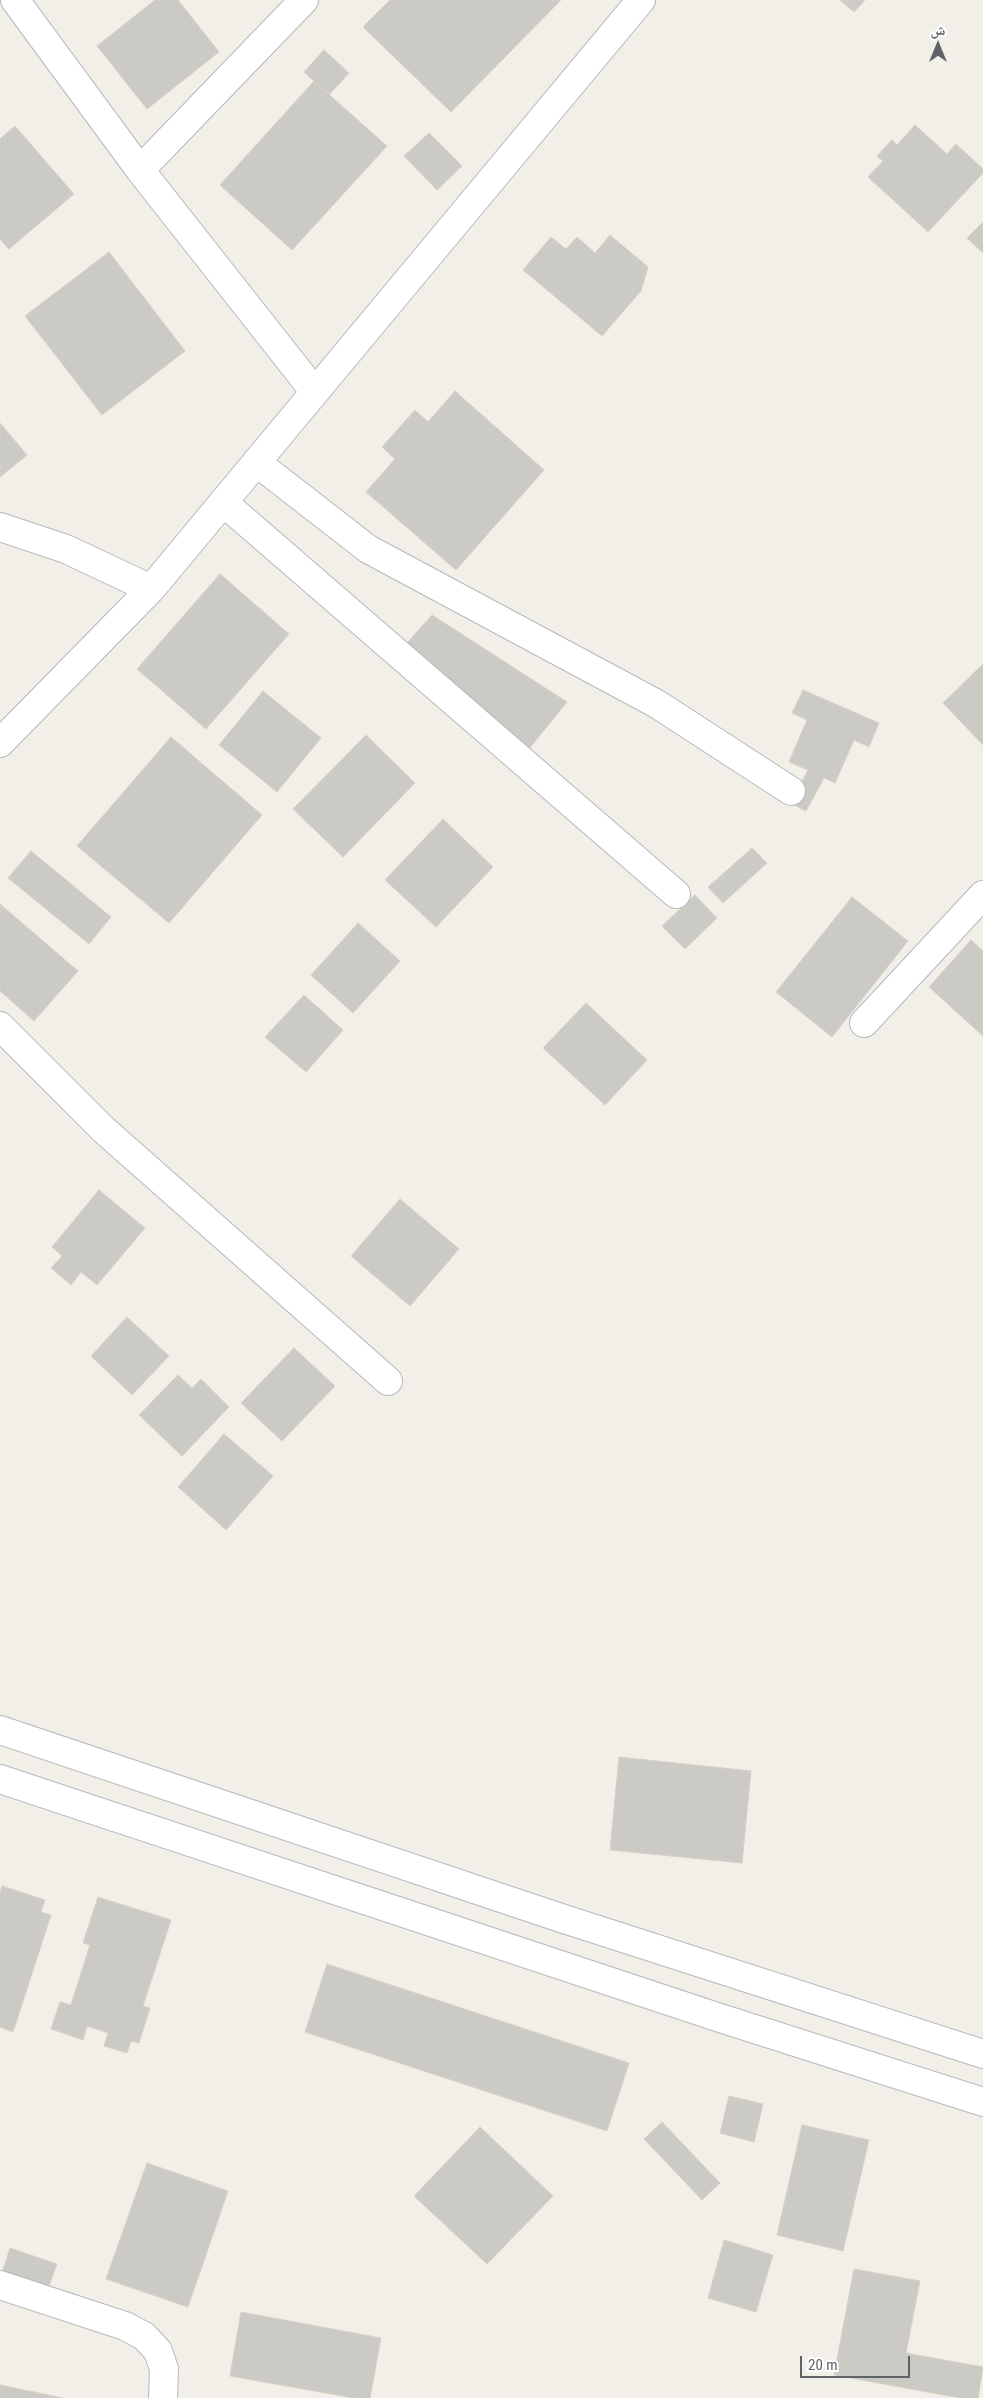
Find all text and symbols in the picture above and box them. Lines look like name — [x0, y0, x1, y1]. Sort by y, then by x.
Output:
north arrow — [913, 20, 963, 70]
text: ش — [931, 22, 945, 38]
scale bar — [803, 2346, 913, 2378]
text: 20 m — [808, 2356, 838, 2374]

